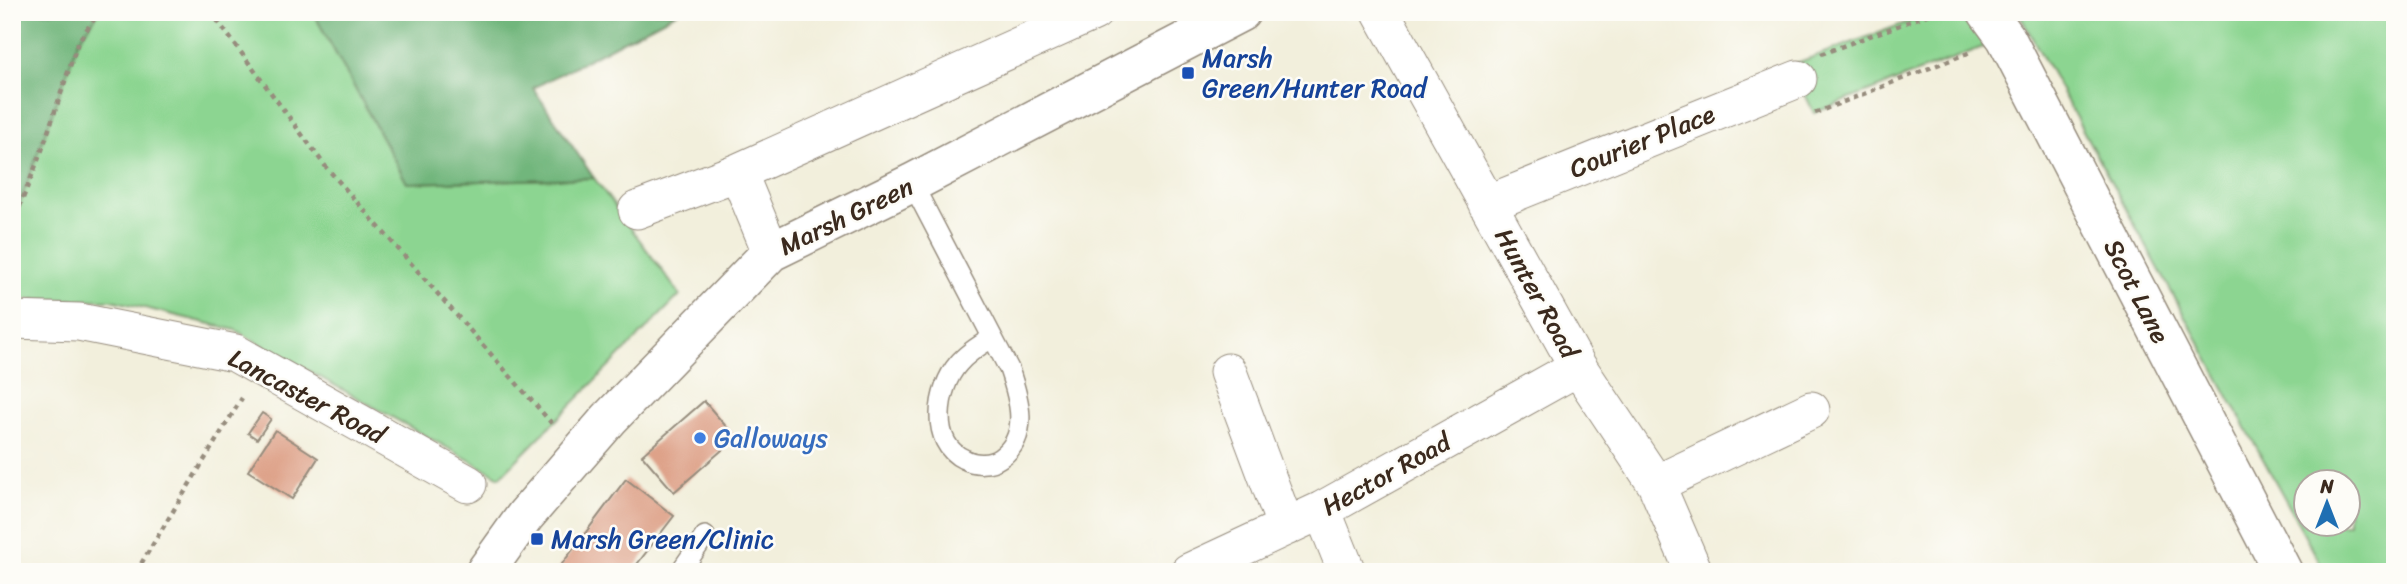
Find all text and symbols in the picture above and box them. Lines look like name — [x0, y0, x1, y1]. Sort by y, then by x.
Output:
place label: Marsh Green/Hunter Road — [1202, 35, 1429, 111]
marker: Marsh Green/Hunter Road — [1180, 65, 1196, 81]
street label: Courier Place — [1562, 91, 1722, 191]
street label: Marsh Green — [771, 164, 921, 268]
street label: Hunter Road — [1482, 219, 1593, 369]
street label: Scot Lane — [2091, 231, 2183, 352]
street label: Lancaster Road — [220, 335, 396, 458]
place label: Galloways — [714, 415, 828, 461]
street label: Hector Road — [1313, 418, 1461, 529]
marker: Galloways — [692, 430, 708, 446]
north arrow — [2292, 468, 2362, 538]
text: N — [2319, 470, 2334, 503]
place label: Marsh Green/Clinic — [551, 516, 774, 562]
marker: Marsh Green/Clinic — [529, 531, 545, 547]

